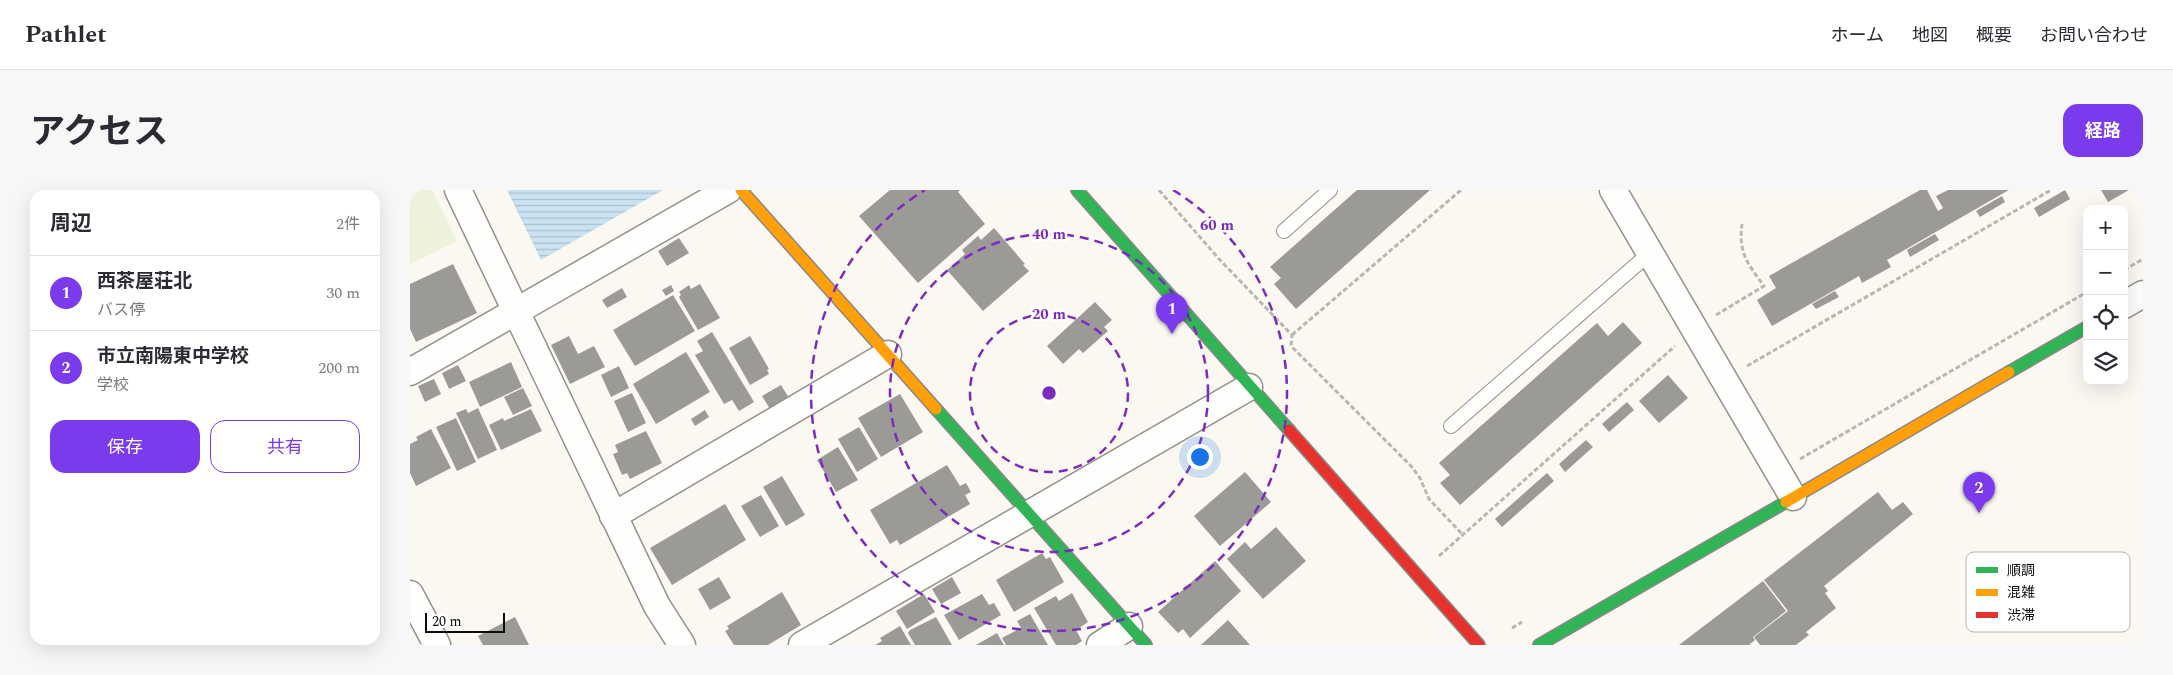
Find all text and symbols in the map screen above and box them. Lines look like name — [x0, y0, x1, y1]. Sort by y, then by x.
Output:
text: Pathlet — [25, 17, 107, 53]
text: ホーム — [1831, 22, 1884, 49]
text: 地図 — [1912, 22, 1948, 49]
text: 概要 — [1976, 22, 2012, 49]
text: お問い合わせ — [2040, 22, 2148, 49]
button: 経路 — [2063, 104, 2143, 157]
text: アクセス — [30, 106, 168, 159]
map controls — [2083, 205, 2128, 385]
button: + — [2083, 205, 2128, 250]
text: 周辺 — [50, 208, 92, 240]
text: 2件 — [336, 212, 360, 236]
text: 60 m — [1200, 214, 1235, 237]
text: 40 m — [1032, 223, 1067, 246]
button: − — [2083, 250, 2128, 295]
text: 西茶屋荘北 — [97, 267, 192, 296]
text: 1 — [62, 281, 70, 305]
text: 30 m — [326, 281, 360, 305]
pin: 1 — [1156, 293, 1188, 334]
button: locate — [2083, 295, 2128, 340]
text: バス停 — [97, 298, 145, 322]
text: 20 m — [1032, 303, 1067, 326]
button: layers — [2083, 340, 2128, 385]
text: 市立南陽東中学校 — [97, 342, 249, 371]
text: 2 — [62, 356, 70, 380]
text: 200 m — [318, 356, 360, 380]
text: 学校 — [97, 373, 129, 397]
centre of rings — [1040, 384, 1058, 402]
button: 保存 — [50, 420, 200, 473]
button: 共有 — [210, 420, 360, 473]
your location — [1187, 444, 1213, 470]
pin: 2 — [1963, 472, 1995, 513]
legend — [1966, 552, 2130, 632]
text: 順調 — [2007, 560, 2035, 581]
text: 混雑 — [2007, 582, 2035, 603]
text: 渋滞 — [2007, 605, 2035, 626]
scale bar — [425, 610, 505, 633]
text: 20 m — [432, 611, 462, 632]

